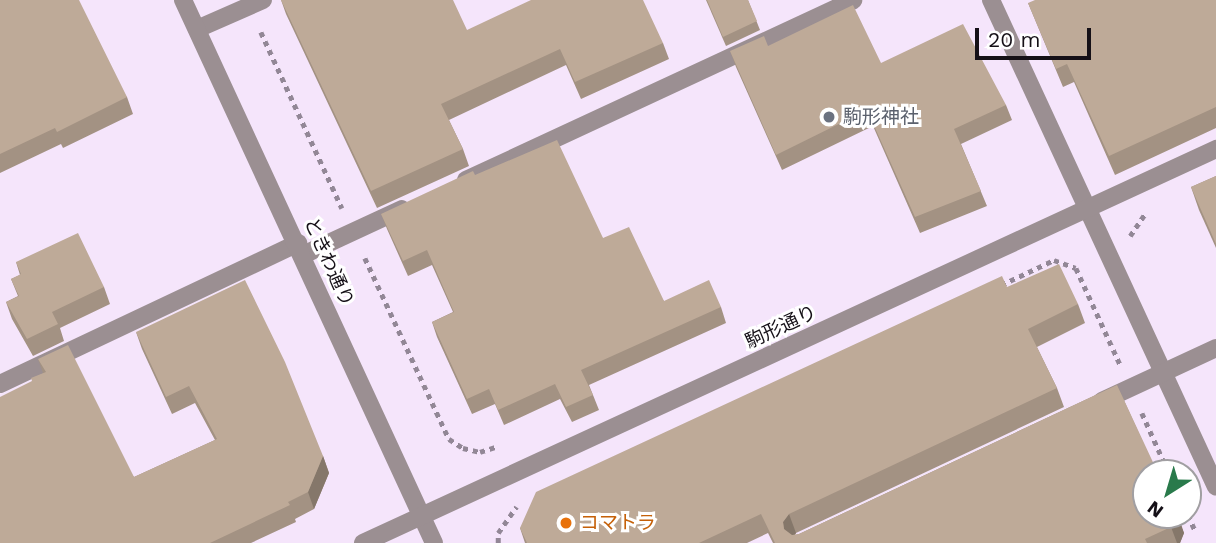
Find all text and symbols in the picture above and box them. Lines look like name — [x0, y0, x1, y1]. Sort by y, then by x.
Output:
scale bar — [978, 14, 1094, 58]
text: 20 m — [988, 27, 1040, 52]
place label: 駒形神社 — [843, 106, 919, 128]
marker: 駒形神社 — [821, 109, 837, 125]
street label: ときわ通り — [299, 214, 359, 310]
street label: 駒形通り — [742, 301, 820, 353]
north arrow — [1132, 459, 1202, 529]
text: N — [1143, 496, 1168, 523]
place label: コマトラ — [580, 512, 656, 534]
marker: コマトラ — [558, 515, 574, 531]

